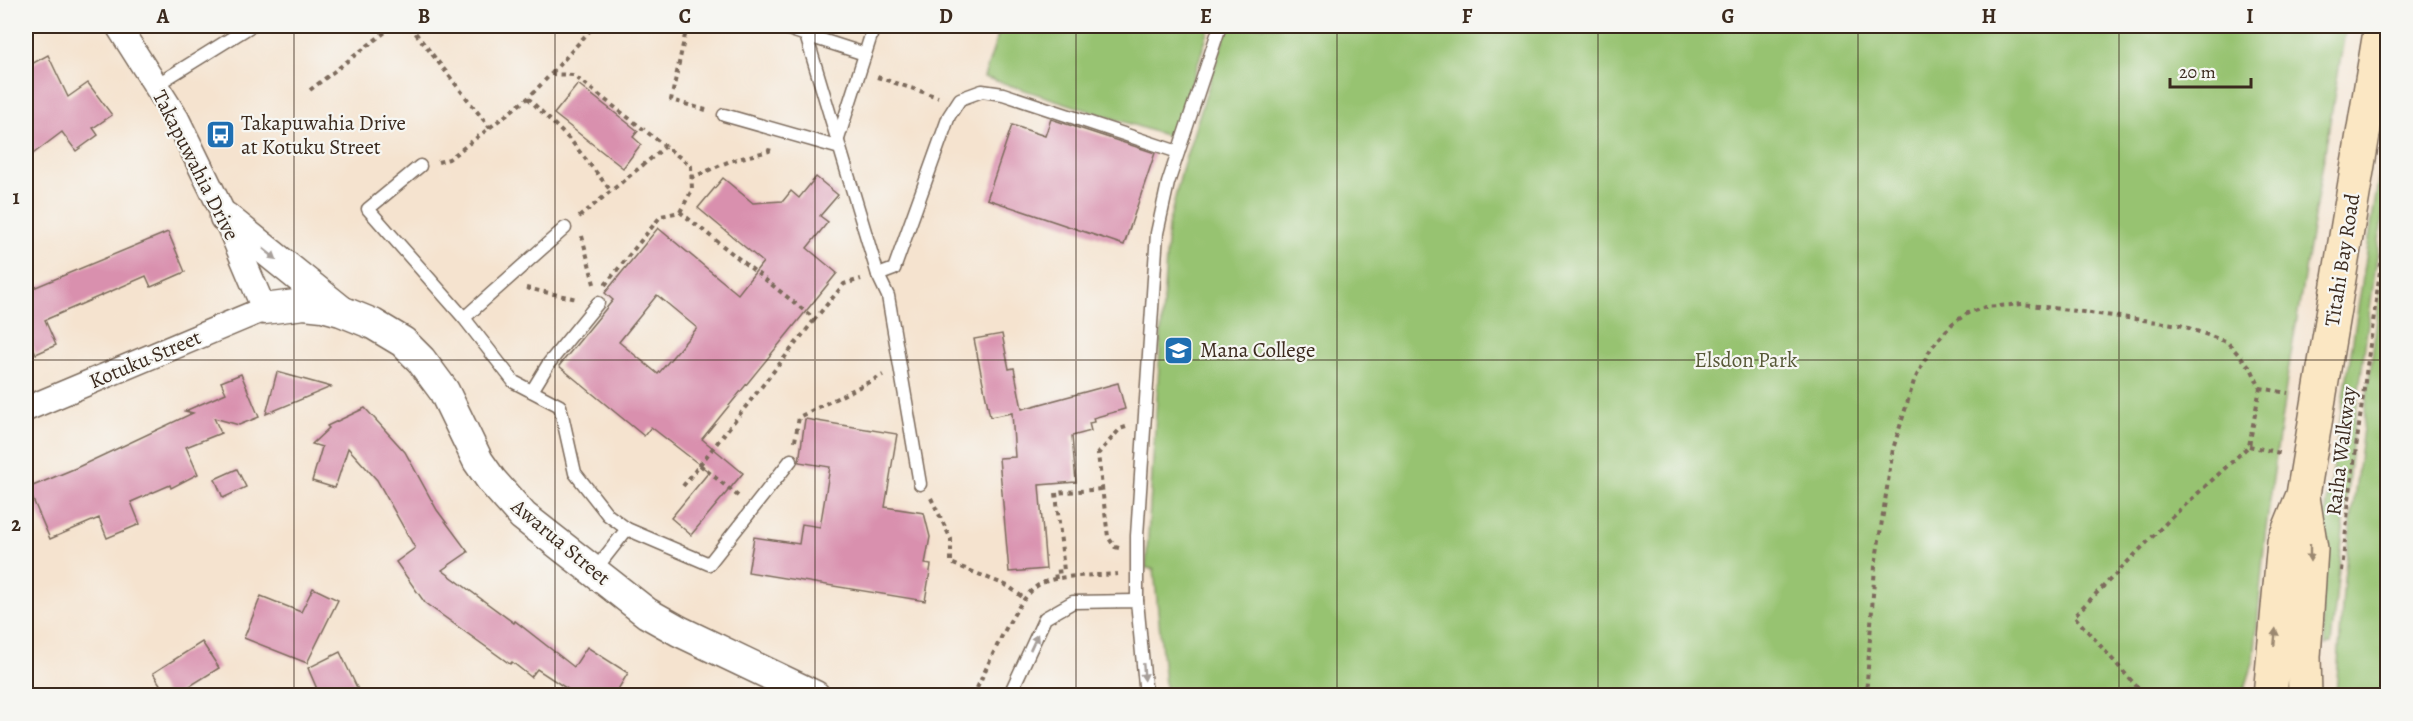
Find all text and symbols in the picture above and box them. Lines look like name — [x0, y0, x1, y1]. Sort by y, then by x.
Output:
text: A — [156, 3, 170, 30]
text: B — [418, 3, 430, 30]
text: C — [679, 3, 691, 30]
text: D — [939, 3, 953, 30]
text: E — [1200, 3, 1212, 30]
text: F — [1462, 3, 1473, 30]
text: G — [1721, 3, 1735, 30]
text: H — [1982, 3, 1997, 30]
text: I — [2246, 3, 2254, 30]
scale bar — [2170, 51, 2251, 89]
text: 20 m — [2179, 60, 2216, 84]
street label: Takapuwahia Drive — [146, 85, 246, 245]
place label: Takapuwahia Drive at Kotuku Street — [241, 109, 406, 161]
bus stop icon: Takapuwahia Drive at Kotuku Street — [204, 119, 236, 151]
text: 1 — [12, 184, 20, 211]
street label: Titahi Bay Road — [2318, 191, 2366, 328]
one-way arrow — [262, 247, 277, 260]
street label: Kotuku Street — [85, 323, 205, 395]
school or university icon: Mana College — [1163, 334, 1195, 366]
place label: Mana College — [1200, 336, 1315, 364]
park label: Elsdon Park — [1695, 346, 1798, 374]
street label: Raiha Walkway — [2319, 384, 2363, 517]
street label: Awarua Street — [505, 492, 616, 592]
text: 2 — [11, 511, 21, 538]
one-way arrow — [2305, 544, 2315, 563]
one-way arrow — [2270, 628, 2280, 647]
one-way arrow — [1029, 634, 1038, 651]
one-way arrow — [1139, 663, 1149, 682]

